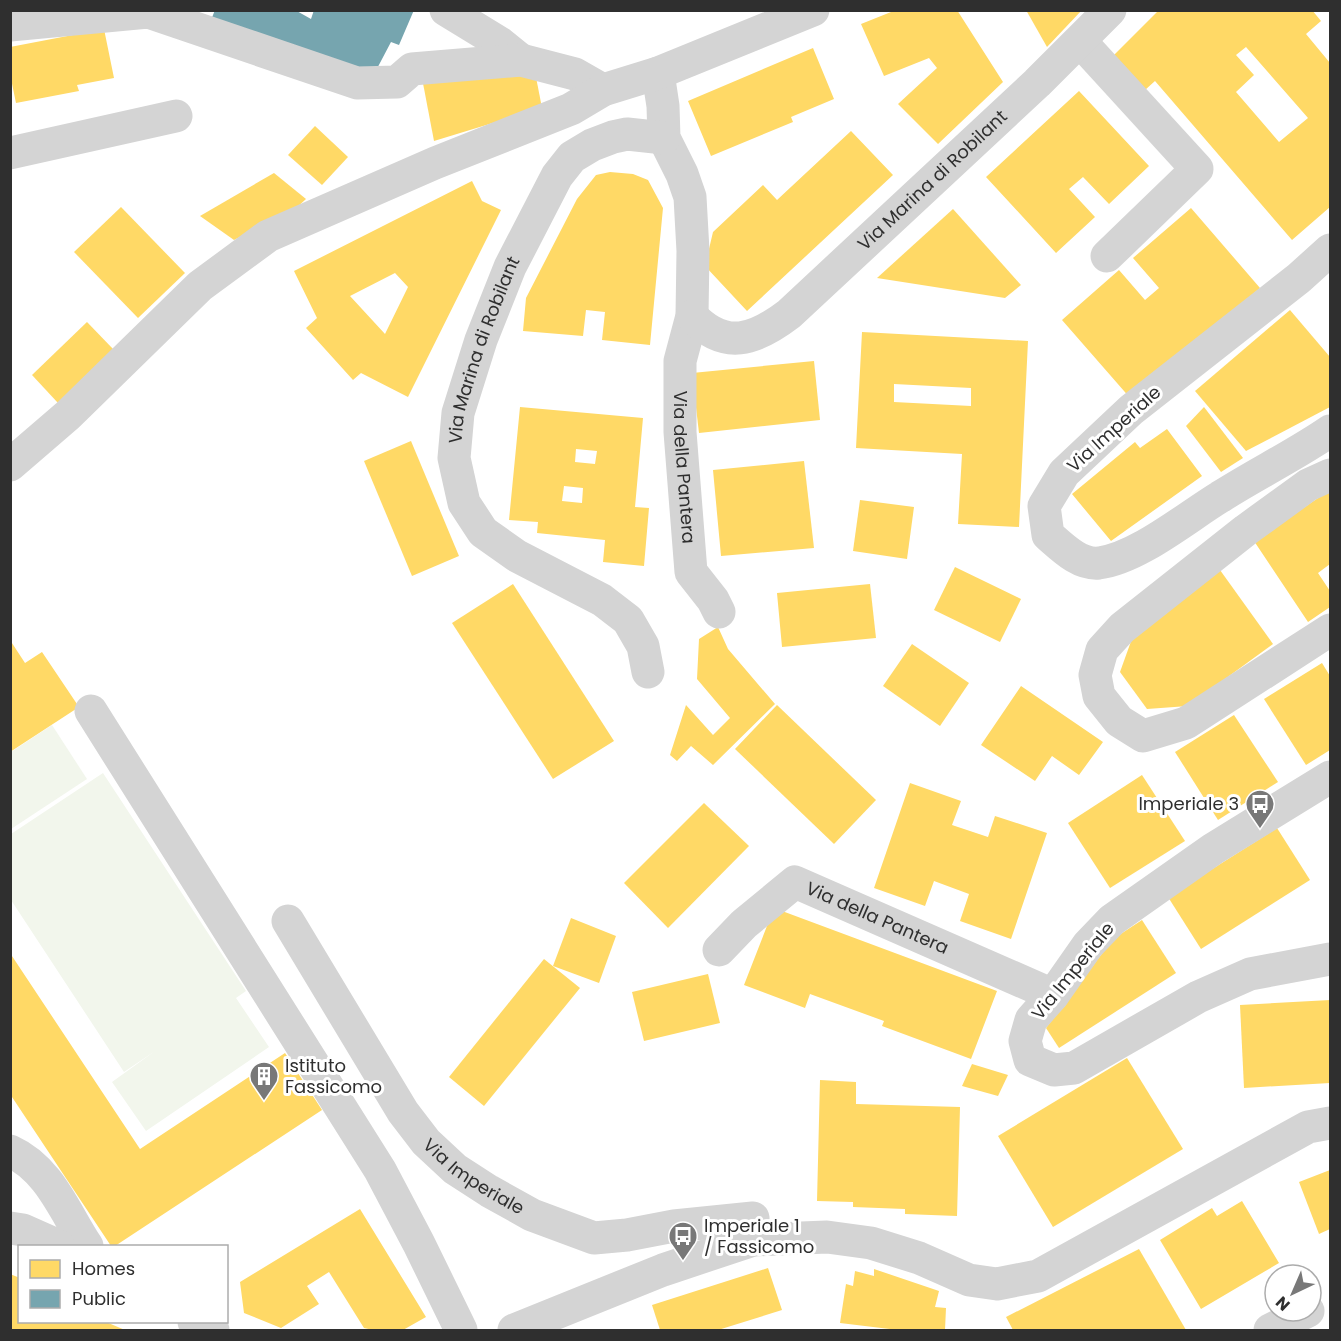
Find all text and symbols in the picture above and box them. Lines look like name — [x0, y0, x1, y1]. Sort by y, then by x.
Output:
street label: Via Marina di Robilant — [852, 104, 1012, 256]
street label: Via Marina di Robilant — [442, 252, 525, 445]
street label: Via Imperiale — [1061, 380, 1166, 478]
street label: Via della Pantera — [668, 391, 702, 545]
bus stop icon: Imperiale 3 — [1244, 788, 1276, 830]
place label: Imperiale 3 — [1138, 791, 1239, 816]
street label: Via della Pantera — [802, 875, 953, 960]
street label: Via Imperiale — [1026, 917, 1120, 1025]
place label: Istituto Fassicomo — [285, 1053, 382, 1099]
building icon: Istituto Fassicomo — [248, 1060, 280, 1102]
street label: Via Imperiale — [418, 1132, 529, 1220]
place label: Imperiale 1 / Fassicomo — [704, 1213, 814, 1259]
bus stop icon: Imperiale 1 / Fassicomo — [667, 1220, 699, 1262]
legend — [18, 1245, 228, 1323]
text: Homes — [72, 1256, 135, 1281]
north arrow — [1263, 1263, 1323, 1323]
text: Public — [72, 1286, 126, 1311]
text: N — [1271, 1291, 1295, 1316]

